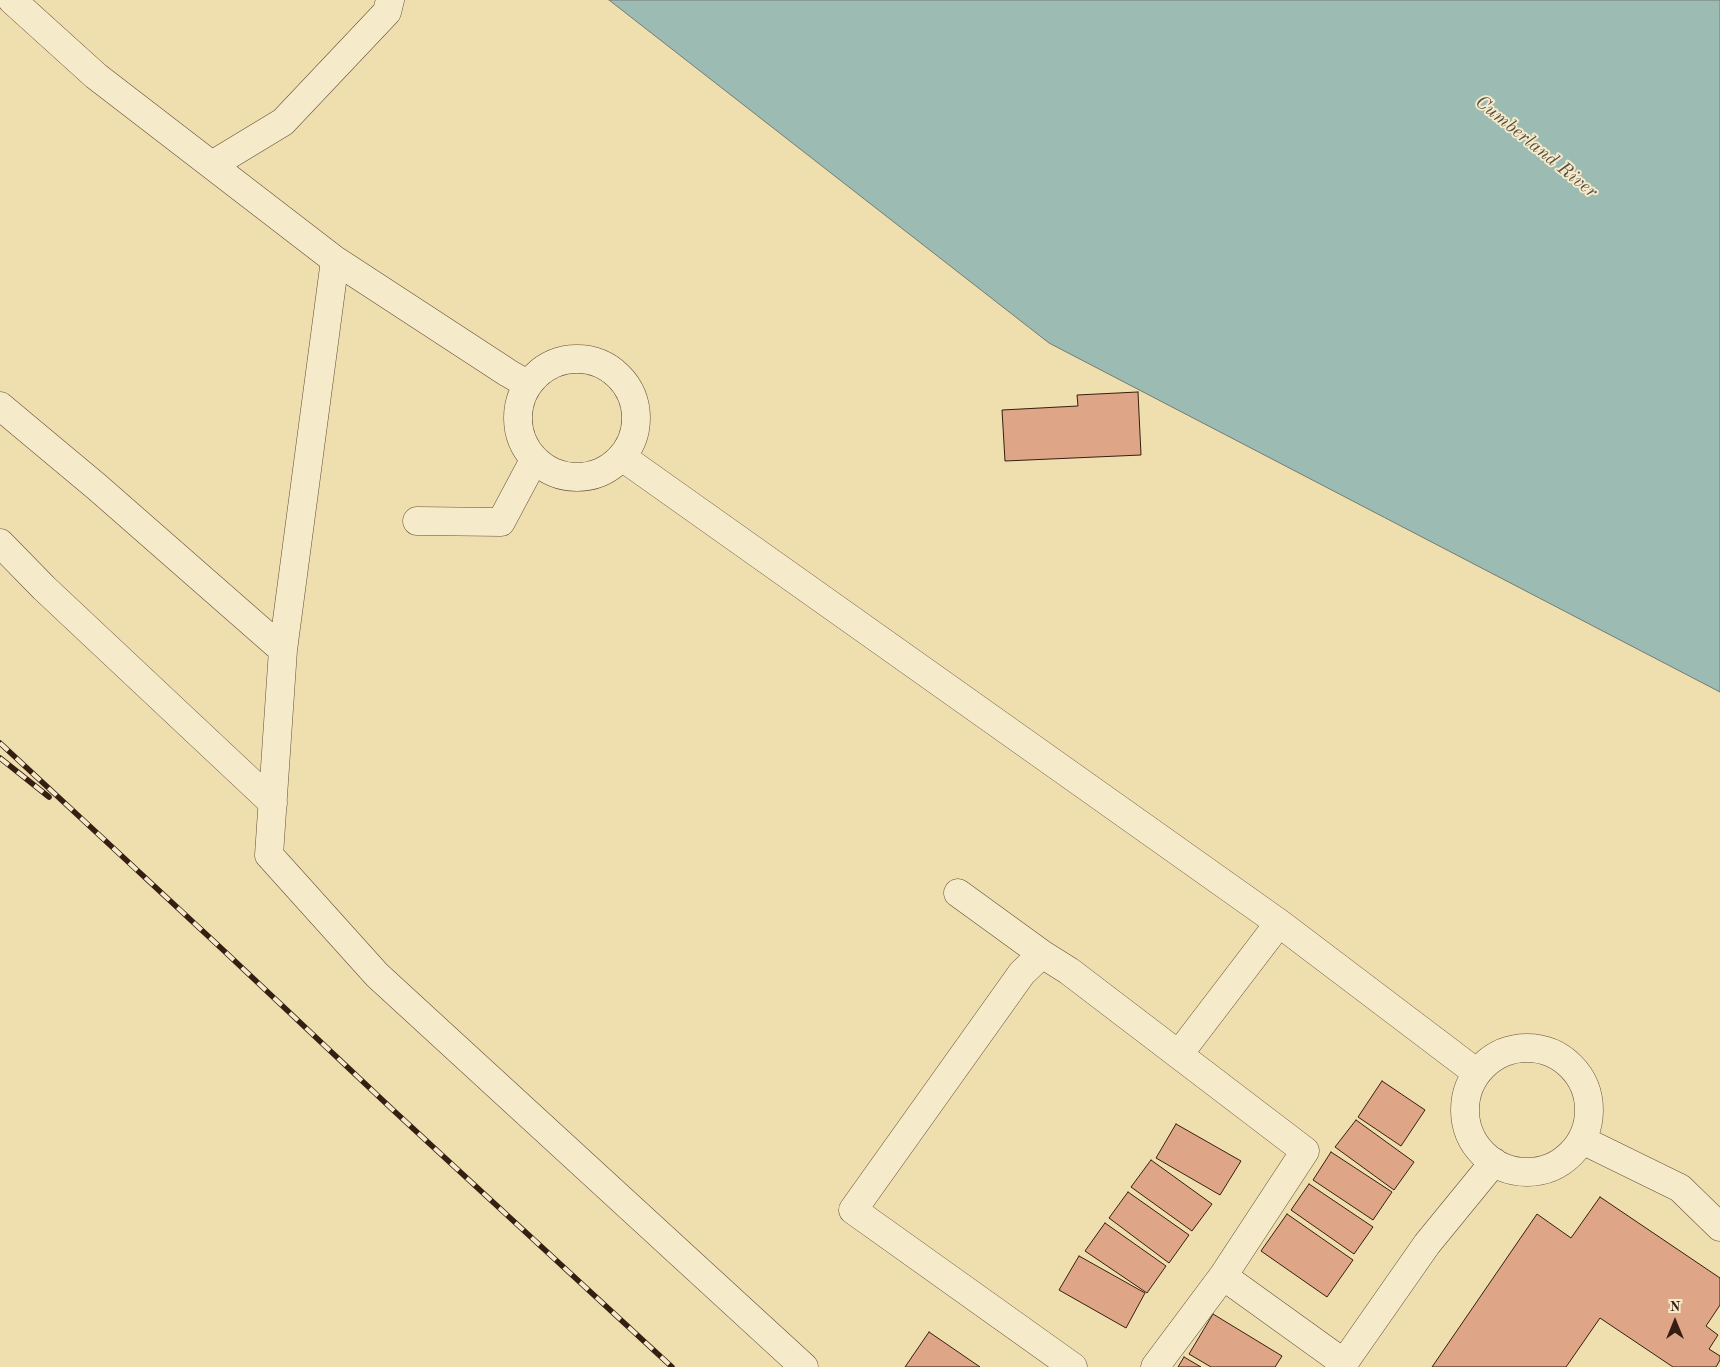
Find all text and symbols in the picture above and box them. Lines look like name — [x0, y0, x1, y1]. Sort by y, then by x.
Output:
water label: Cumberland River — [1470, 91, 1602, 203]
north arrow — [1650, 1297, 1700, 1347]
text: N — [1670, 1300, 1680, 1314]

